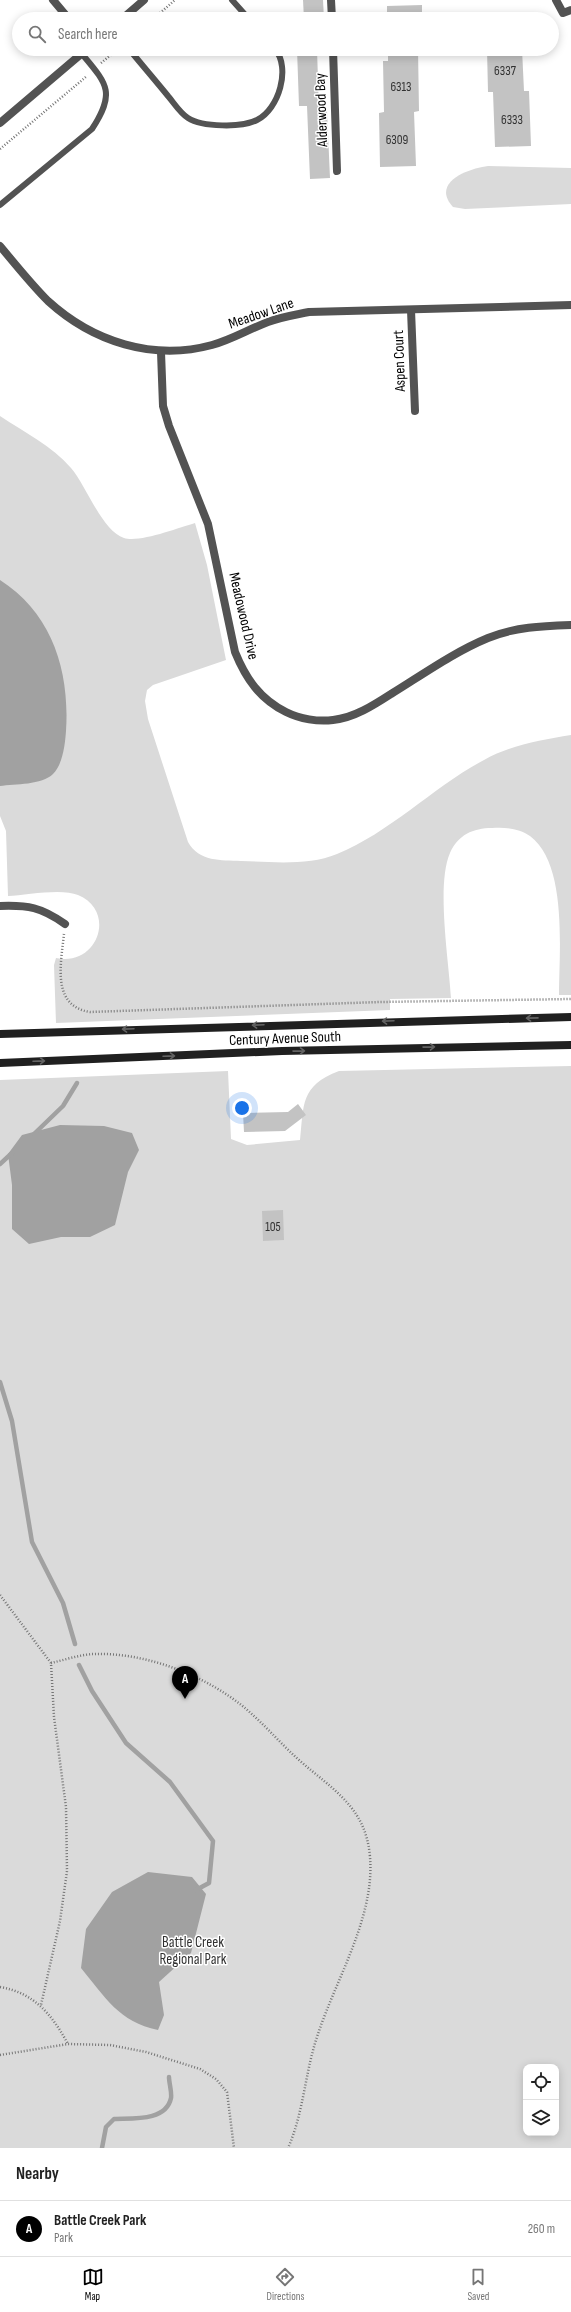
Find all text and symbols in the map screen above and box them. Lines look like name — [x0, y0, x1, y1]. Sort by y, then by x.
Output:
search box — [12, 12, 559, 56]
icon: search — [26, 23, 48, 45]
text: Search here — [58, 25, 118, 44]
house number: 6337 — [494, 63, 517, 79]
street label: Alderwood Bay — [311, 73, 332, 148]
house number: 6313 — [390, 79, 412, 95]
house number: 6333 — [501, 112, 523, 128]
house number: 6309 — [386, 132, 409, 148]
street label: Meadow Lane — [226, 293, 296, 333]
street label: Aspen Court — [389, 329, 410, 393]
street label: Meadowood Drive — [224, 571, 263, 662]
one-way arrow — [526, 1014, 539, 1022]
one-way arrow — [382, 1018, 395, 1025]
one-way arrow — [252, 1021, 265, 1029]
one-way arrow — [122, 1025, 135, 1033]
street label: Century Avenue South — [229, 1027, 341, 1050]
one-way arrow — [422, 1044, 435, 1051]
one-way arrow — [292, 1047, 305, 1055]
one-way arrow — [162, 1052, 175, 1060]
one-way arrow — [32, 1057, 45, 1065]
your location — [232, 1098, 252, 1118]
house number: 105 — [265, 1219, 281, 1235]
pin: A — [172, 1666, 198, 1699]
park label: Battle Creek Regional Park — [159, 1933, 227, 1969]
map controls — [523, 2064, 559, 2136]
button: locate — [523, 2064, 559, 2100]
button: layers — [523, 2100, 559, 2136]
text: Nearby — [16, 2164, 59, 2184]
text: Battle Creek Park — [54, 2211, 146, 2230]
text: A — [26, 2221, 32, 2237]
text: 260 m — [528, 2221, 555, 2237]
text: Park — [54, 2230, 73, 2246]
tab: Map — [82, 2266, 104, 2303]
tab: Directions — [267, 2266, 304, 2303]
tab: Saved — [467, 2266, 489, 2303]

